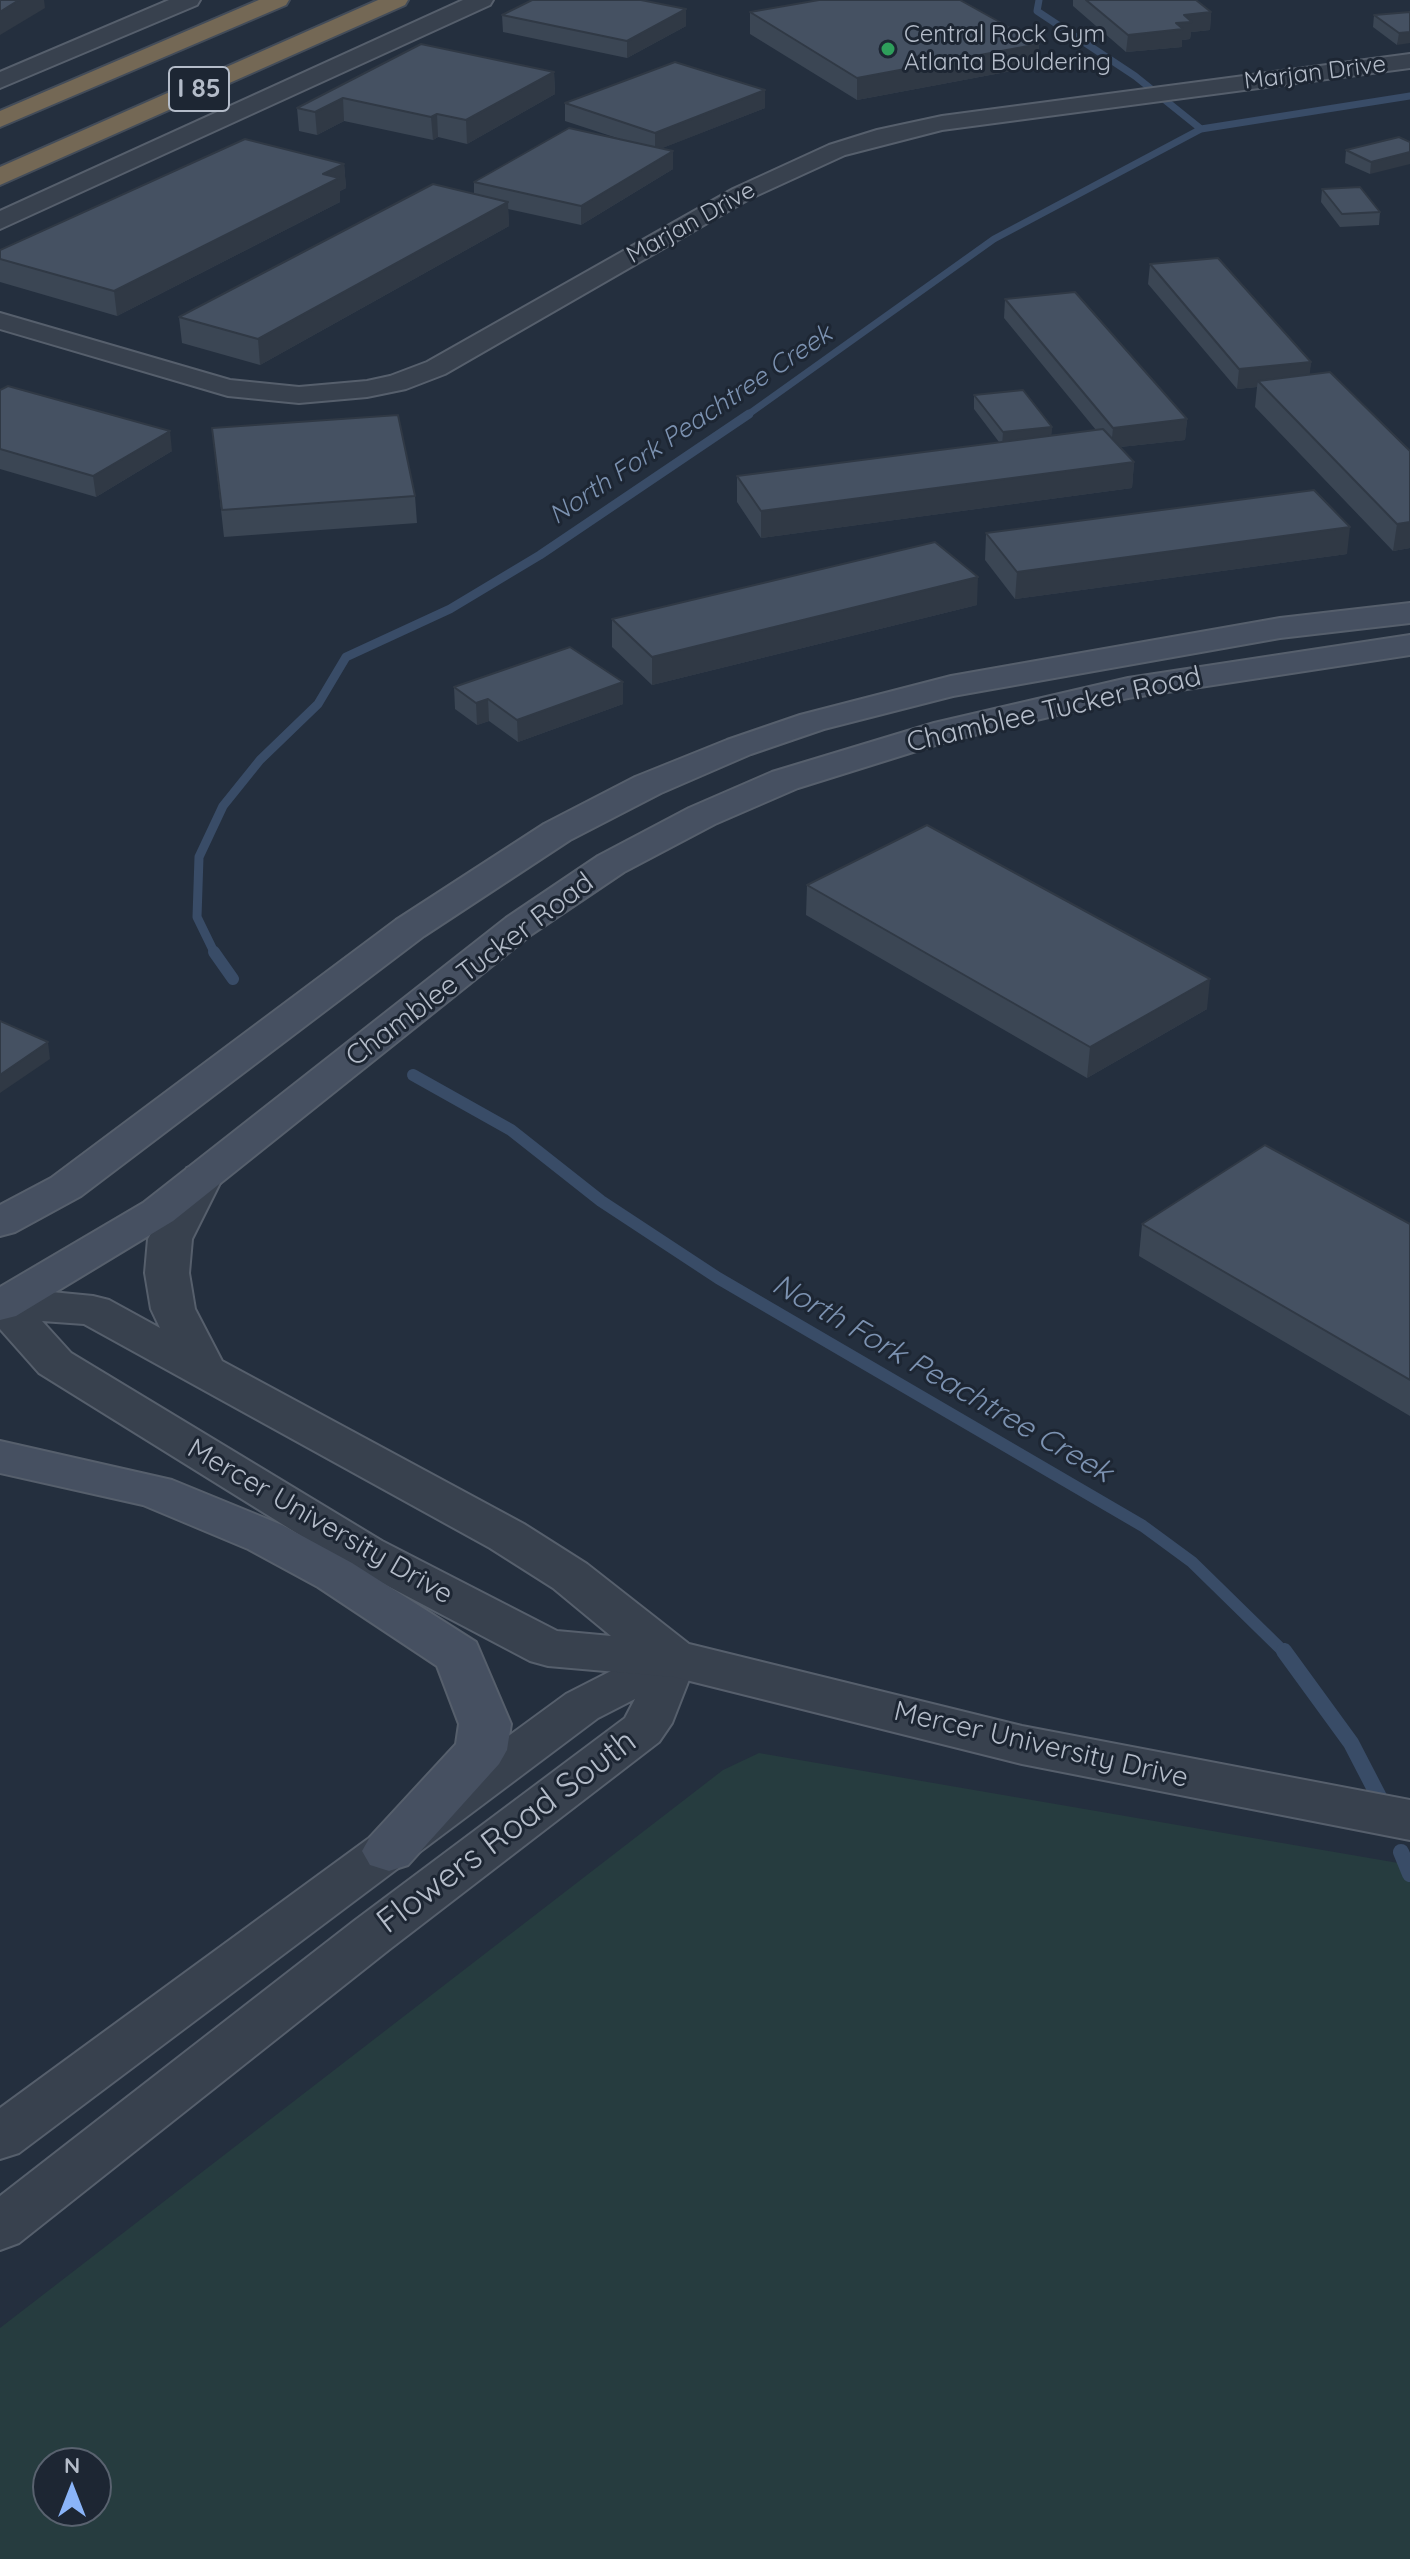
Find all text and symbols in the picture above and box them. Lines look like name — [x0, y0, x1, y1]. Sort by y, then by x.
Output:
place label: Central Rock Gym Atlanta Bouldering — [904, 21, 1111, 77]
marker: Central Rock Gym Atlanta Bouldering — [879, 40, 897, 58]
street label: Marjan Drive — [1242, 50, 1388, 96]
road number: I 85 — [169, 67, 229, 111]
street label: Marjan Drive — [622, 176, 760, 270]
water label: North Fork Peachtree Creek — [543, 318, 839, 532]
street label: Chamblee Tucker Road — [903, 660, 1205, 760]
street label: Chamblee Tucker Road — [340, 866, 600, 1074]
water label: North Fork Peachtree Creek — [766, 1267, 1118, 1491]
street label: Mercer University Drive — [181, 1432, 459, 1612]
street label: Mercer University Drive — [891, 1695, 1191, 1795]
street label: Flowers Road South — [369, 1721, 645, 1943]
north arrow — [32, 2447, 112, 2527]
text: N — [64, 2451, 80, 2479]

